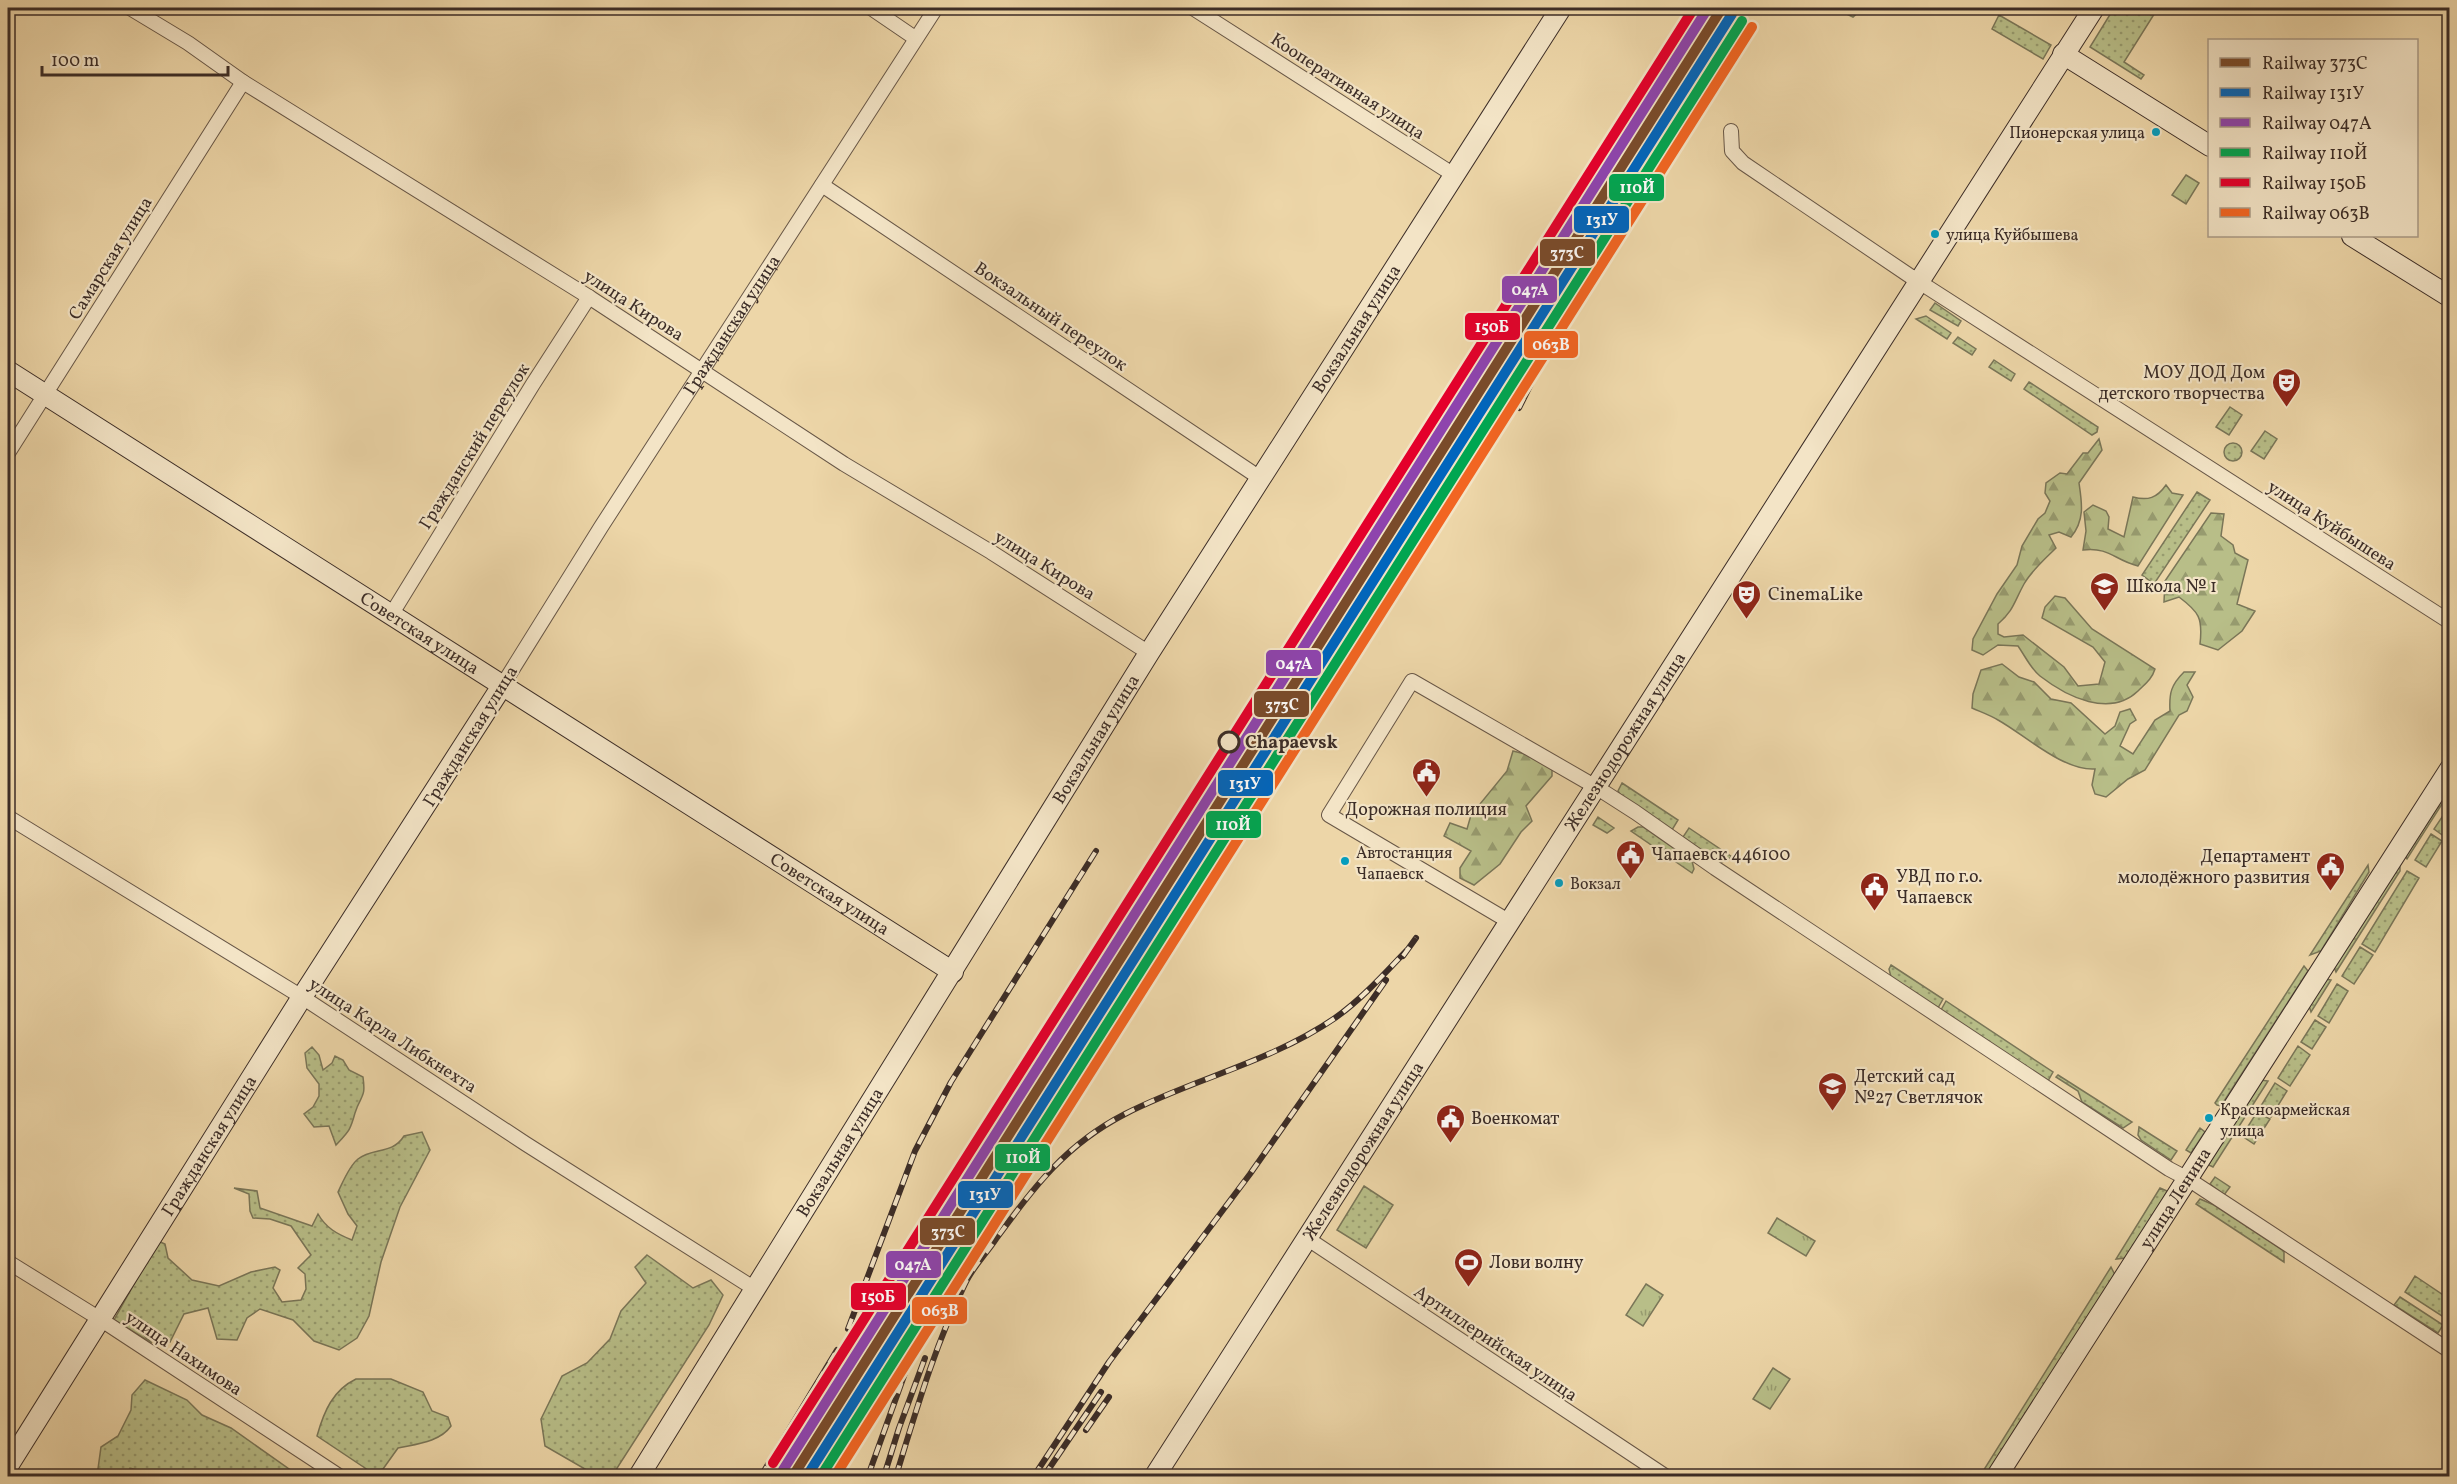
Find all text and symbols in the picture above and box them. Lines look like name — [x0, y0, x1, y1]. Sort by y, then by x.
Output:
street label: Кооперативная улица — [1265, 28, 1429, 147]
scale bar — [42, 39, 228, 77]
legend — [2208, 39, 2418, 237]
text: 100 m — [51, 49, 100, 74]
text: Railway 373C — [2262, 52, 2368, 77]
text: Railway 131У — [2262, 82, 2364, 107]
text: Railway 047А — [2262, 112, 2372, 137]
place label: Пионерская улица — [2009, 123, 2145, 145]
marker: Пионерская улица — [2150, 126, 2162, 138]
text: Railway 110Й — [2262, 142, 2368, 167]
text: Railway 150Б — [2262, 172, 2366, 197]
line badge: 110Й — [1608, 173, 1665, 202]
text: 110Й — [1619, 177, 1655, 200]
street label: Самарская улица — [63, 192, 159, 325]
text: Railway 063В — [2262, 202, 2370, 227]
line badge: 131У — [1573, 205, 1630, 234]
text: 131У — [1586, 210, 1618, 232]
place label: улица Куйбышева — [1946, 225, 2079, 247]
marker: улица Куйбышева — [1929, 228, 1941, 240]
line badge: 373C — [1539, 238, 1596, 267]
text: 373C — [1550, 243, 1584, 265]
street label: Гражданская улица — [678, 251, 787, 400]
street label: Вокзальный переулок — [969, 257, 1132, 378]
street label: Вокзальная улица — [1307, 260, 1408, 399]
street label: улица Кирова — [578, 264, 688, 348]
line badge: 047А — [1501, 275, 1558, 304]
text: 047А — [1512, 280, 1549, 302]
line badge: 150Б — [1464, 312, 1521, 341]
text: 150Б — [1475, 317, 1509, 339]
line badge: 063В — [1523, 330, 1579, 359]
text: 063В — [1532, 335, 1570, 357]
street label: Гражданский переулок — [414, 358, 537, 535]
place label: МОУ ДОД Дом детского творчества — [2099, 361, 2265, 407]
theatre icon: МОУ ДОД Дом детского творчества — [2270, 366, 2302, 408]
street label: улица Куйбышева — [2262, 475, 2401, 577]
street label: улица Кирова — [989, 525, 1100, 607]
school or university icon: Школа № 1 — [2089, 570, 2121, 612]
place label: Школа № 1 — [2126, 575, 2217, 600]
theatre icon: CinemaLike — [1731, 578, 1763, 620]
place label: CinemaLike — [1768, 583, 1863, 608]
street label: Советская улица — [354, 587, 484, 682]
street label: Железнодорожная улица — [1560, 648, 1693, 837]
line badge: 047А — [1265, 649, 1322, 677]
text: 047А — [1276, 654, 1313, 676]
street label: Гражданская улица — [418, 661, 525, 812]
street label: Вокзальная улица — [1047, 670, 1147, 809]
line badge: 373C — [1253, 690, 1310, 718]
text: 373C — [1265, 695, 1299, 717]
marker: Chapaevsk — [1218, 731, 1240, 753]
place label: Chapaevsk — [1245, 731, 1338, 756]
public building icon: Дорожная полиция — [1410, 756, 1442, 798]
line badge: 131У — [1217, 769, 1274, 797]
text: 131У — [1229, 774, 1261, 796]
place label: Дорожная полиция — [1345, 798, 1507, 823]
line badge: 110Й — [1205, 810, 1262, 839]
text: 110Й — [1215, 814, 1251, 837]
public building icon: Чапаевск 446100 — [1614, 838, 1646, 880]
place label: Автостанция Чапаевск — [1356, 843, 1452, 886]
place label: Чапаевск 446100 — [1651, 843, 1790, 868]
place label: Департамент молодёжного развития — [2118, 845, 2310, 891]
street label: Советская улица — [764, 848, 894, 942]
public building icon: Департамент молодёжного развития — [2315, 850, 2347, 892]
marker: Автостанция Чапаевск — [1339, 855, 1351, 867]
place label: УВД по г.о. Чапаевск — [1896, 865, 1983, 911]
public building icon: УВД по г.о. Чапаевск — [1859, 870, 1891, 912]
place label: Вокзал — [1570, 874, 1621, 896]
marker: Вокзал — [1553, 877, 1565, 889]
street label: улица Карла Либкнехта — [303, 972, 481, 1100]
street label: Железнодорожная улица — [1298, 1057, 1431, 1246]
place label: Детский сад №27 Светлячок — [1854, 1065, 1983, 1111]
school or university icon: Детский сад №27 Светлячок — [1817, 1070, 1849, 1112]
street label: Гражданская улица — [156, 1071, 264, 1222]
street label: Вокзальная улица — [791, 1083, 891, 1223]
place label: Красноармейская улица — [2220, 1100, 2350, 1143]
public building icon: Военкомат — [1434, 1102, 1466, 1144]
place label: Военкомат — [1471, 1107, 1559, 1132]
marker: Красноармейская улица — [2203, 1112, 2215, 1124]
line badge: 110Й — [994, 1143, 1051, 1172]
street label: улица Ленина — [2134, 1143, 2218, 1255]
text: 110Й — [1005, 1147, 1041, 1170]
line badge: 131У — [957, 1180, 1014, 1209]
text: 131У — [969, 1185, 1001, 1207]
line badge: 373C — [919, 1217, 976, 1246]
text: 373C — [931, 1222, 965, 1244]
sports icon: Лови волну — [1452, 1246, 1484, 1288]
line badge: 047А — [885, 1250, 942, 1279]
place label: Лови волну — [1489, 1251, 1584, 1276]
text: 047А — [895, 1255, 932, 1277]
street label: Артиллерийская улица — [1408, 1280, 1582, 1408]
line badge: 150Б — [850, 1282, 907, 1311]
text: 150Б — [861, 1287, 895, 1309]
line badge: 063В — [911, 1296, 968, 1325]
text: 063В — [921, 1301, 959, 1323]
street label: улица Нахимова — [120, 1306, 247, 1403]

